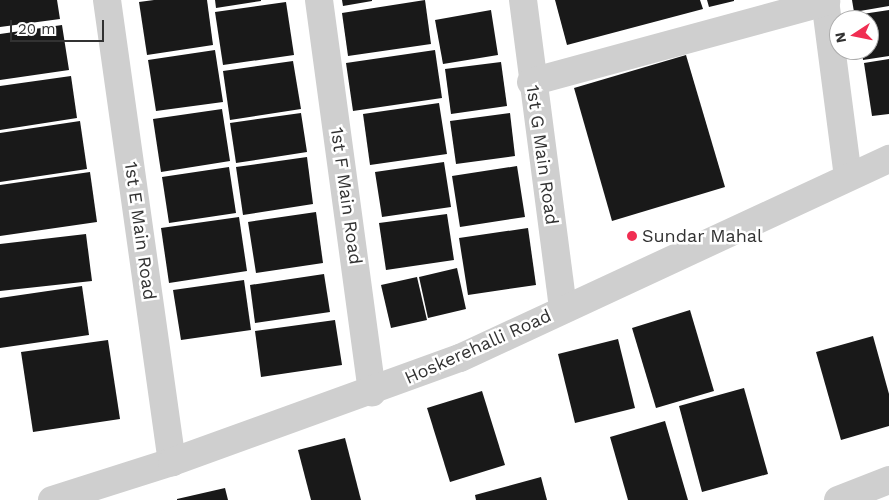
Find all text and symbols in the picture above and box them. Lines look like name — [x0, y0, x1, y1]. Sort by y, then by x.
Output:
scale bar — [12, 10, 106, 42]
north arrow — [829, 10, 879, 60]
text: 20 m — [18, 20, 56, 38]
text: N — [831, 31, 849, 44]
street label: 1st G Main Road — [522, 84, 562, 226]
street label: 1st F Main Road — [326, 126, 366, 266]
street label: 1st E Main Road — [120, 161, 160, 301]
place label: Sundar Mahal — [642, 225, 763, 247]
marker: Sundar Mahal — [626, 230, 638, 242]
street label: Hoskerehalli Road — [401, 305, 555, 389]

